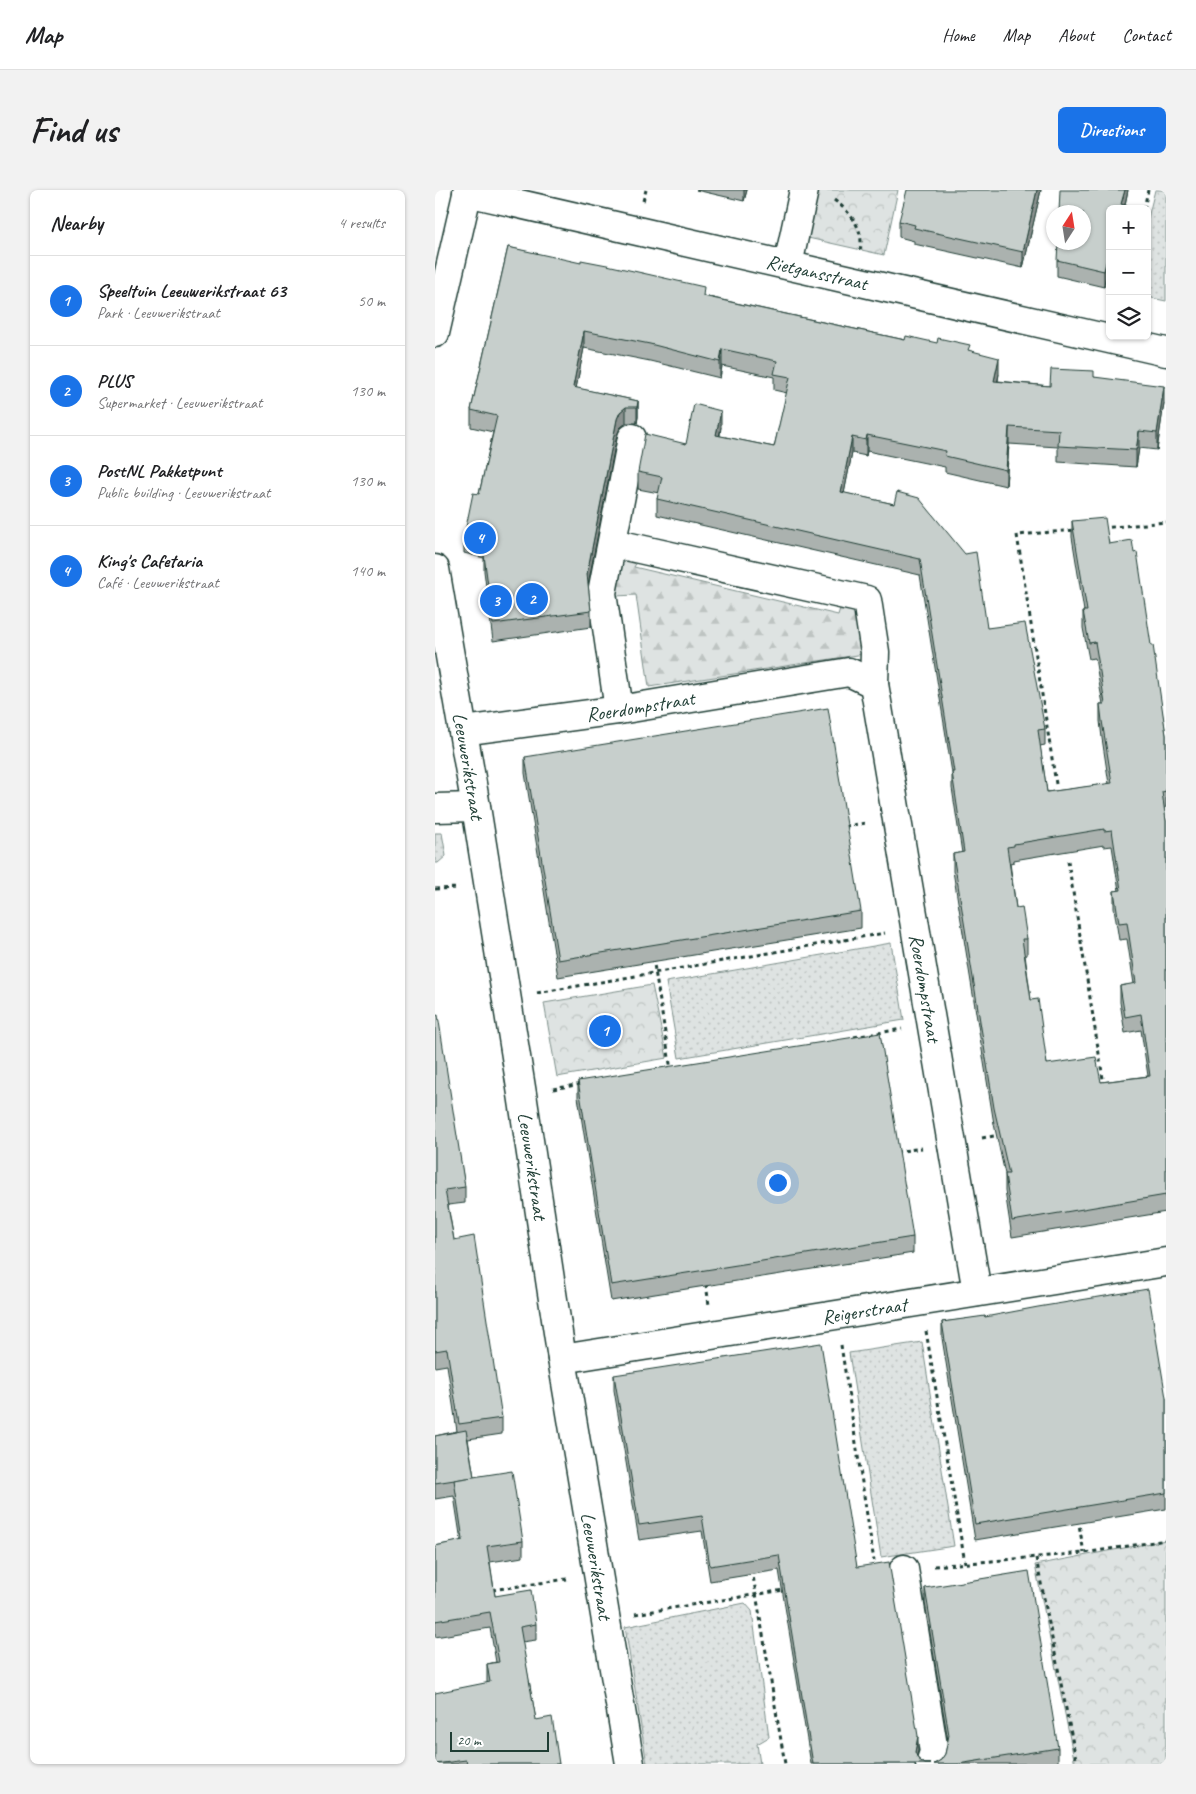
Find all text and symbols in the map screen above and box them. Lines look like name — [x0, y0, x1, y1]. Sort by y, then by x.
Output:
text: Map — [25, 20, 62, 50]
text: Home — [942, 24, 975, 46]
text: Map — [1003, 24, 1030, 46]
text: About — [1058, 24, 1094, 46]
text: Contact — [1122, 24, 1171, 46]
button: Directions — [1058, 107, 1166, 153]
text: Find us — [30, 108, 117, 153]
north arrow — [1046, 205, 1091, 250]
map controls — [1106, 205, 1151, 340]
button: + — [1106, 205, 1151, 250]
text: Nearby — [50, 210, 103, 236]
text: 4 results — [338, 213, 385, 233]
street label: Rietgansstraat — [764, 249, 872, 297]
button: − — [1106, 250, 1151, 295]
text: Speeltuin Leeuwerikstraat 63 — [97, 279, 286, 303]
text: 1 — [62, 291, 70, 311]
text: 50 m — [358, 291, 385, 311]
button: layers — [1106, 295, 1151, 340]
text: Park · Leeuwerikstraat — [97, 303, 220, 323]
text: PLUS — [97, 369, 132, 393]
text: 2 — [62, 381, 70, 401]
text: 130 m — [351, 381, 385, 401]
text: Supermarket · Leeuwerikstraat — [97, 393, 262, 413]
text: PostNL Pakketpunt — [97, 459, 221, 483]
text: 3 — [62, 471, 70, 491]
text: 130 m — [351, 471, 385, 491]
text: Public building · Leeuwerikstraat — [97, 483, 270, 503]
pin: 4 — [464, 519, 496, 557]
text: King's Cafetaria — [97, 549, 202, 573]
text: 4 — [62, 561, 70, 581]
text: 140 m — [351, 561, 385, 581]
text: Café · Leeuwerikstraat — [97, 573, 219, 593]
pin: 2 — [516, 580, 548, 618]
pin: 3 — [480, 582, 512, 620]
street label: Roerdompstraat — [585, 685, 699, 727]
street label: Leeuwerikstraat — [447, 711, 490, 824]
street label: Roerdompstraat — [904, 932, 947, 1046]
pin: 1 — [589, 1012, 621, 1050]
street label: Leeuwerikstraat — [512, 1111, 553, 1224]
your location — [765, 1170, 791, 1196]
street label: Reigerstraat — [820, 1291, 912, 1330]
street label: Leeuwerikstraat — [575, 1511, 618, 1624]
scale bar — [450, 1729, 549, 1752]
text: 20 m — [457, 1732, 481, 1749]

